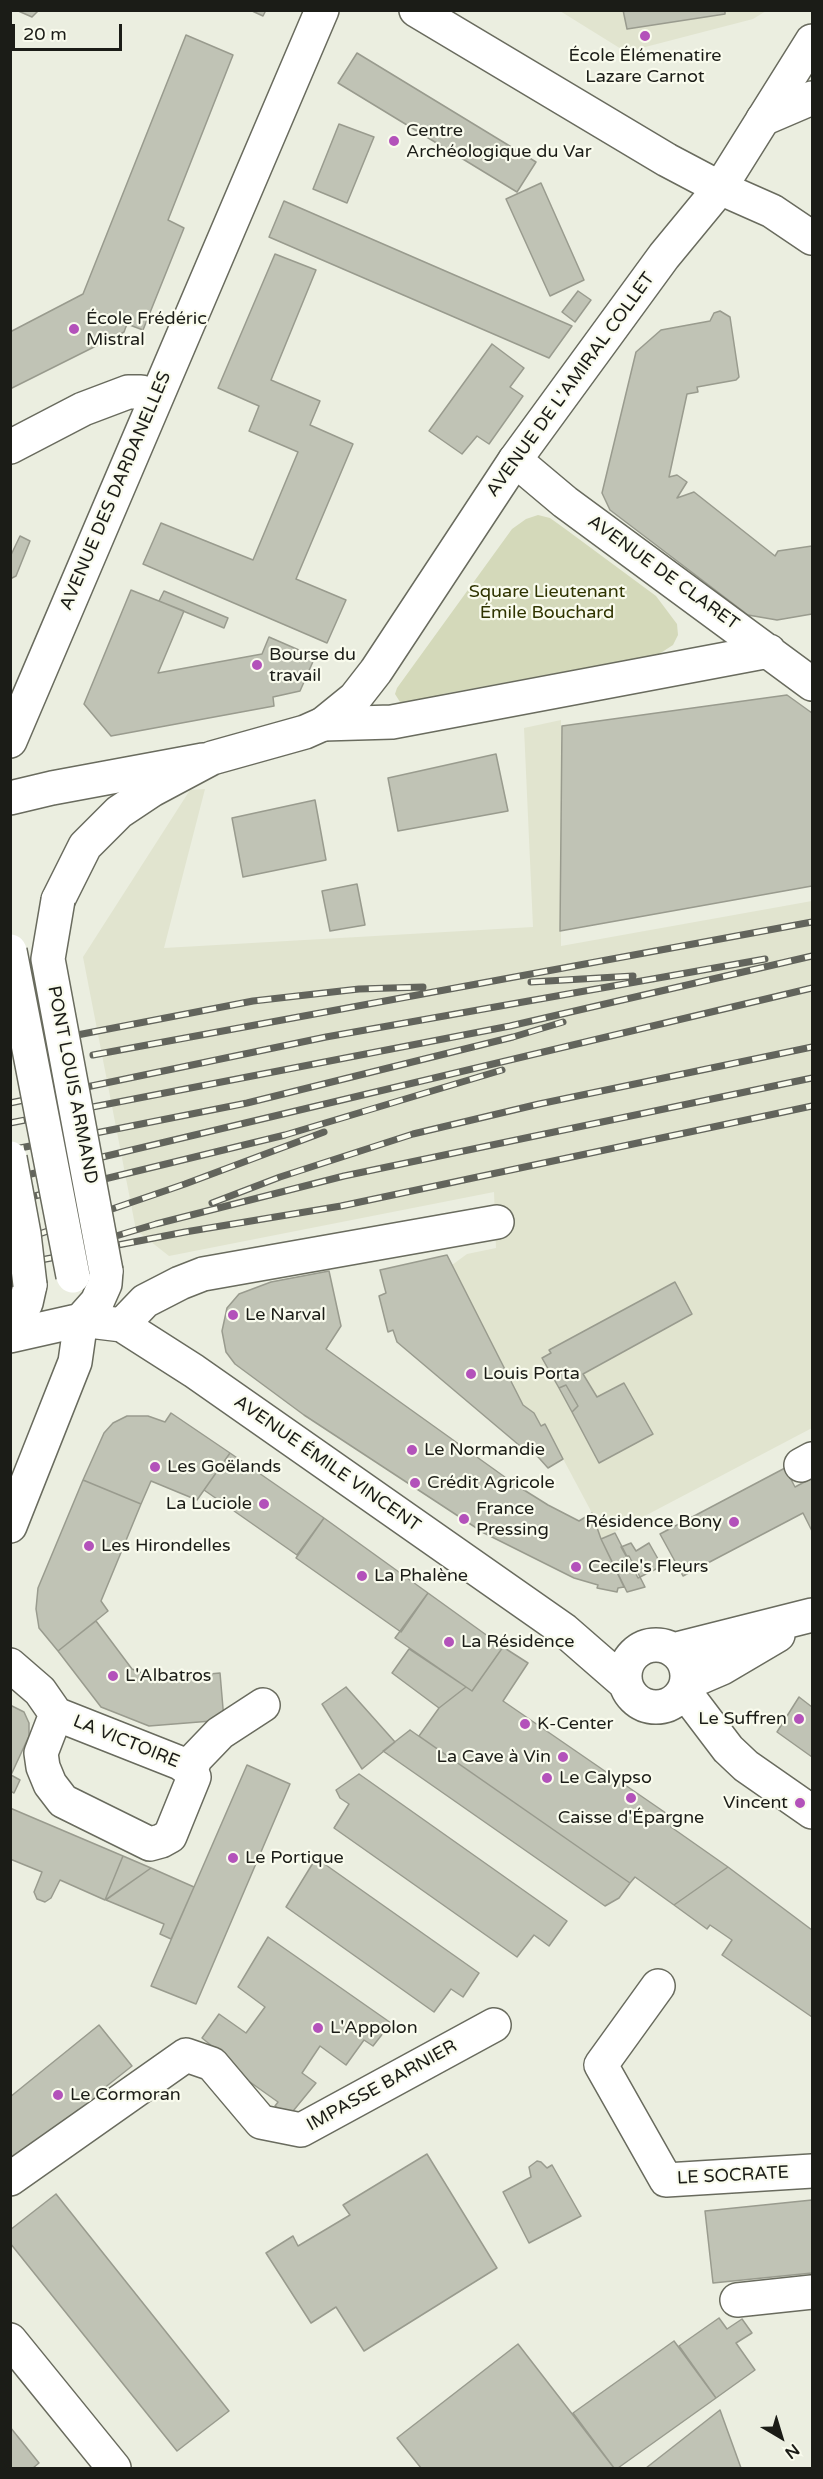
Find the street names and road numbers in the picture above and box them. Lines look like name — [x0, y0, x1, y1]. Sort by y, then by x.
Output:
street label: AVENUE DE L'AMIRAL COLLET — [482, 269, 660, 501]
street label: AVENUE DES DARDANELLES — [56, 368, 176, 614]
street label: AVENUE DE CLARET — [583, 511, 743, 635]
street label: PONT LOUIS ARMAND — [42, 984, 102, 1186]
street label: AVENUE ÉMILE VINCENT — [230, 1391, 424, 1537]
street label: LA VICTOIRE — [70, 1711, 182, 1773]
street label: IMPASSE BARNIER — [303, 2036, 461, 2136]
street label: LE SOCRATE — [676, 2162, 790, 2190]

